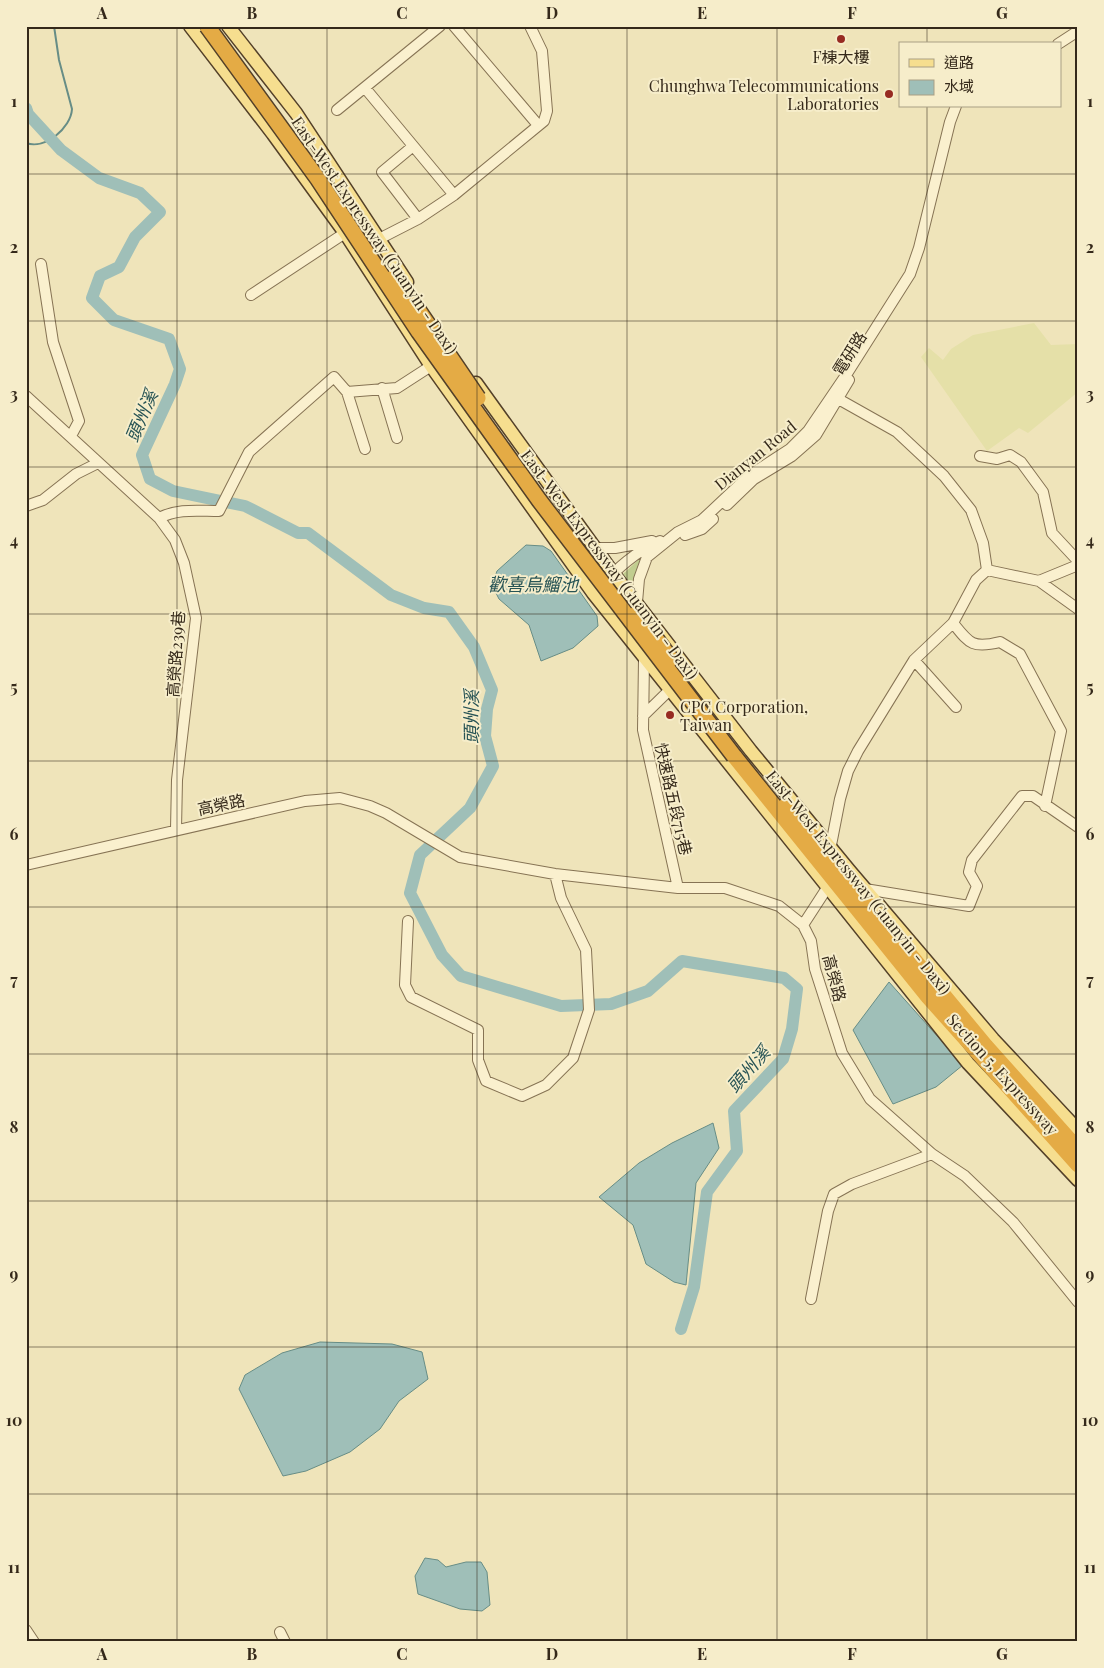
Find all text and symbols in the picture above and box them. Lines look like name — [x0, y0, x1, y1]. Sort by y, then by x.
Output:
text: A — [96, 2, 108, 23]
text: B — [247, 2, 258, 23]
text: C — [396, 2, 408, 23]
text: D — [546, 2, 558, 23]
text: E — [697, 2, 707, 23]
text: F — [847, 2, 857, 23]
text: G — [996, 2, 1008, 23]
marker: F棟大樓 — [835, 33, 847, 45]
legend — [899, 42, 1062, 108]
place label: F棟大樓 — [812, 46, 870, 67]
text: 道路 — [944, 52, 974, 72]
place label: Chunghwa Telecommunications Laboratories — [649, 75, 879, 114]
text: 水域 — [944, 76, 974, 96]
marker: Chunghwa Telecommunications Laboratories — [883, 88, 895, 100]
text: 1 — [11, 90, 17, 111]
text: 1 — [1087, 90, 1093, 111]
street label: East-West Expressway (Guanyin - Daxi) — [287, 112, 463, 358]
text: 2 — [10, 236, 18, 257]
text: 2 — [1086, 236, 1094, 257]
street label: 電研路 — [827, 327, 871, 379]
text: 3 — [10, 383, 18, 404]
text: 3 — [1086, 383, 1094, 404]
water label: 頭州溪 — [119, 384, 164, 446]
street label: Dianyan Road — [710, 416, 800, 494]
street label: East-West Expressway (Guanyin - Daxi) — [517, 445, 703, 683]
text: 4 — [10, 529, 18, 550]
text: 4 — [1086, 529, 1094, 550]
water label: 歡喜烏鰡池 — [488, 572, 580, 596]
street label: 高榮路239巷 — [161, 610, 189, 698]
text: 5 — [10, 676, 18, 697]
text: 5 — [1086, 676, 1094, 697]
water label: 頭州溪 — [459, 687, 483, 744]
place label: CPC Corporation, Taiwan — [680, 696, 808, 735]
marker: CPC Corporation, Taiwan — [664, 709, 676, 721]
street label: 快速路五段715巷 — [651, 741, 697, 857]
street label: East-West Expressway (Guanyin - Daxi) — [762, 766, 956, 998]
street label: 高榮路 — [195, 789, 247, 819]
text: 6 — [10, 823, 19, 844]
text: 6 — [1086, 823, 1095, 844]
street label: 高榮路 — [819, 952, 851, 1004]
text: 7 — [10, 969, 18, 990]
text: 7 — [1086, 969, 1094, 990]
street label: Section 5, Expressway — [943, 1009, 1063, 1139]
water label: 頭州溪 — [721, 1038, 777, 1097]
text: 8 — [10, 1116, 19, 1137]
text: 8 — [1086, 1116, 1095, 1137]
text: 9 — [10, 1263, 19, 1284]
text: 9 — [1086, 1263, 1095, 1284]
text: 10 — [6, 1409, 22, 1430]
text: 10 — [1082, 1409, 1098, 1430]
text: 11 — [8, 1556, 20, 1577]
text: 11 — [1084, 1556, 1096, 1577]
text: A — [96, 1643, 108, 1664]
text: B — [247, 1643, 258, 1664]
text: C — [396, 1643, 408, 1664]
text: D — [546, 1643, 558, 1664]
text: E — [697, 1643, 707, 1664]
text: F — [847, 1643, 857, 1664]
text: G — [996, 1643, 1008, 1664]

